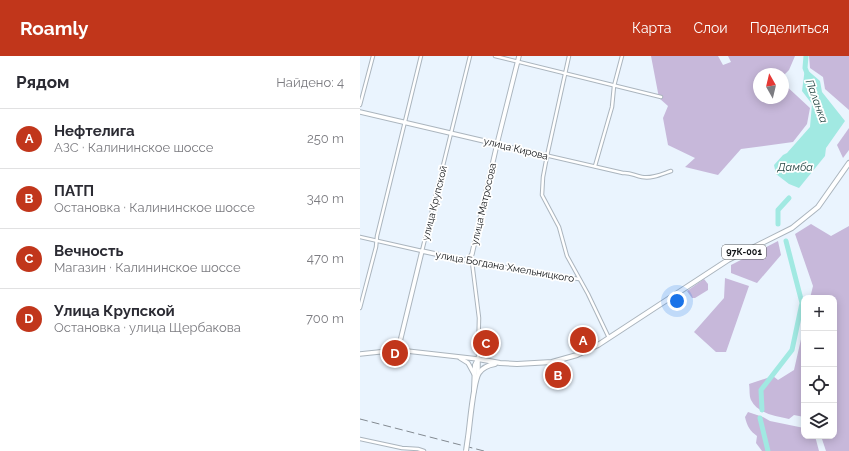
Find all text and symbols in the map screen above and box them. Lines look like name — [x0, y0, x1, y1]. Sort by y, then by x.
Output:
text: Roamly — [20, 17, 88, 39]
text: Карта — [632, 20, 671, 36]
text: Слои — [693, 20, 728, 36]
text: Поделиться — [750, 20, 829, 36]
north arrow — [753, 68, 789, 104]
text: Рядом — [16, 72, 69, 92]
text: Найдено: 4 — [276, 75, 344, 90]
water label: Паланка — [803, 78, 830, 125]
text: Нефтелига — [54, 122, 135, 140]
text: A — [25, 131, 33, 146]
text: 250 m — [307, 131, 344, 146]
street label: улица Кирова — [483, 135, 549, 162]
text: АЗС · Калининское шоссе — [54, 140, 213, 155]
water label: Дамба — [776, 161, 813, 174]
street label: улица Матросова — [469, 162, 498, 246]
street label: улица Крупской — [420, 165, 449, 242]
text: ПАТП — [54, 182, 94, 200]
text: B — [25, 191, 33, 206]
text: 340 m — [307, 191, 344, 206]
text: Остановка · Калининское шоссе — [54, 200, 255, 215]
text: Вечность — [54, 242, 123, 260]
road number: 97К-001 — [722, 245, 766, 259]
street label: улица Богдана Хмельницкого — [435, 249, 575, 284]
text: C — [25, 251, 33, 266]
text: 470 m — [307, 251, 344, 266]
text: Магазин · Калининское шоссе — [54, 260, 241, 275]
your location — [667, 291, 687, 311]
map controls — [801, 295, 837, 439]
button: + — [801, 295, 837, 331]
text: Улица Крупской — [54, 302, 175, 320]
text: D — [24, 311, 34, 326]
text: 700 m — [306, 311, 344, 326]
text: Остановка · улица Щербакова — [54, 320, 241, 335]
pin: A — [570, 325, 596, 355]
pin: C — [473, 328, 499, 358]
button: − — [801, 331, 837, 367]
pin: D — [382, 338, 408, 368]
pin: B — [545, 360, 571, 390]
button: locate — [801, 367, 837, 403]
button: layers — [801, 403, 837, 439]

